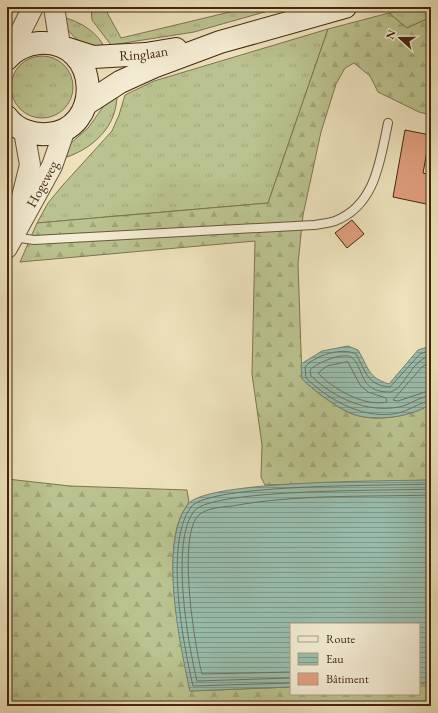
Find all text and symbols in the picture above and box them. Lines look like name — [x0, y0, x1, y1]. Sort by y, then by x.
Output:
north arrow — [380, 18, 420, 58]
text: N — [383, 28, 399, 41]
street label: Ringlaan — [119, 41, 170, 64]
street label: Hogeweg — [22, 158, 62, 211]
legend — [290, 623, 420, 695]
text: Route — [326, 631, 356, 647]
text: Eau — [326, 651, 344, 667]
text: Bâtiment — [326, 671, 369, 687]

